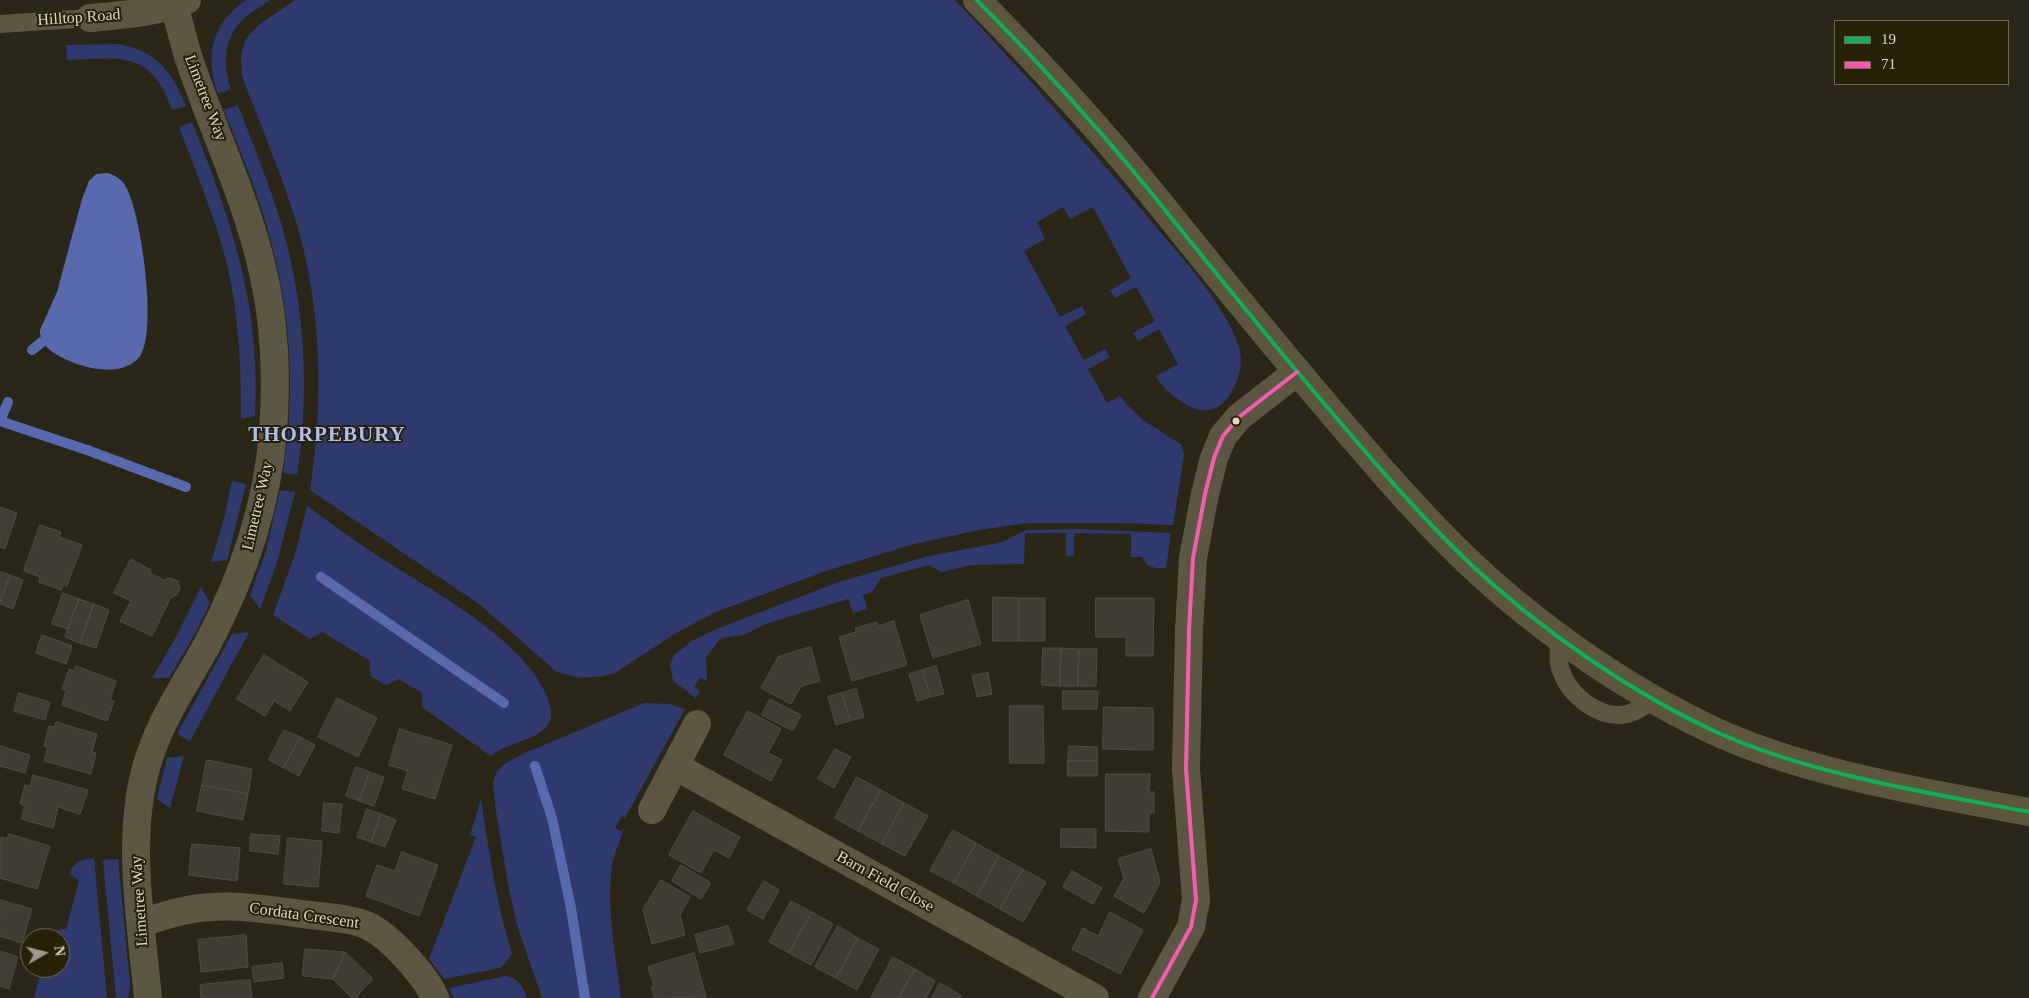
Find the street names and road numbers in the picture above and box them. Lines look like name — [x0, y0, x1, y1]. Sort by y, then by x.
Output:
street label: Hilltop Road — [37, 6, 121, 30]
street label: Limetree Way — [180, 52, 230, 144]
street label: Limetree Way — [238, 460, 278, 552]
street label: Barn Field Close — [833, 847, 937, 917]
street label: Limetree Way — [127, 855, 153, 947]
street label: Cordata Crescent — [248, 899, 360, 933]

